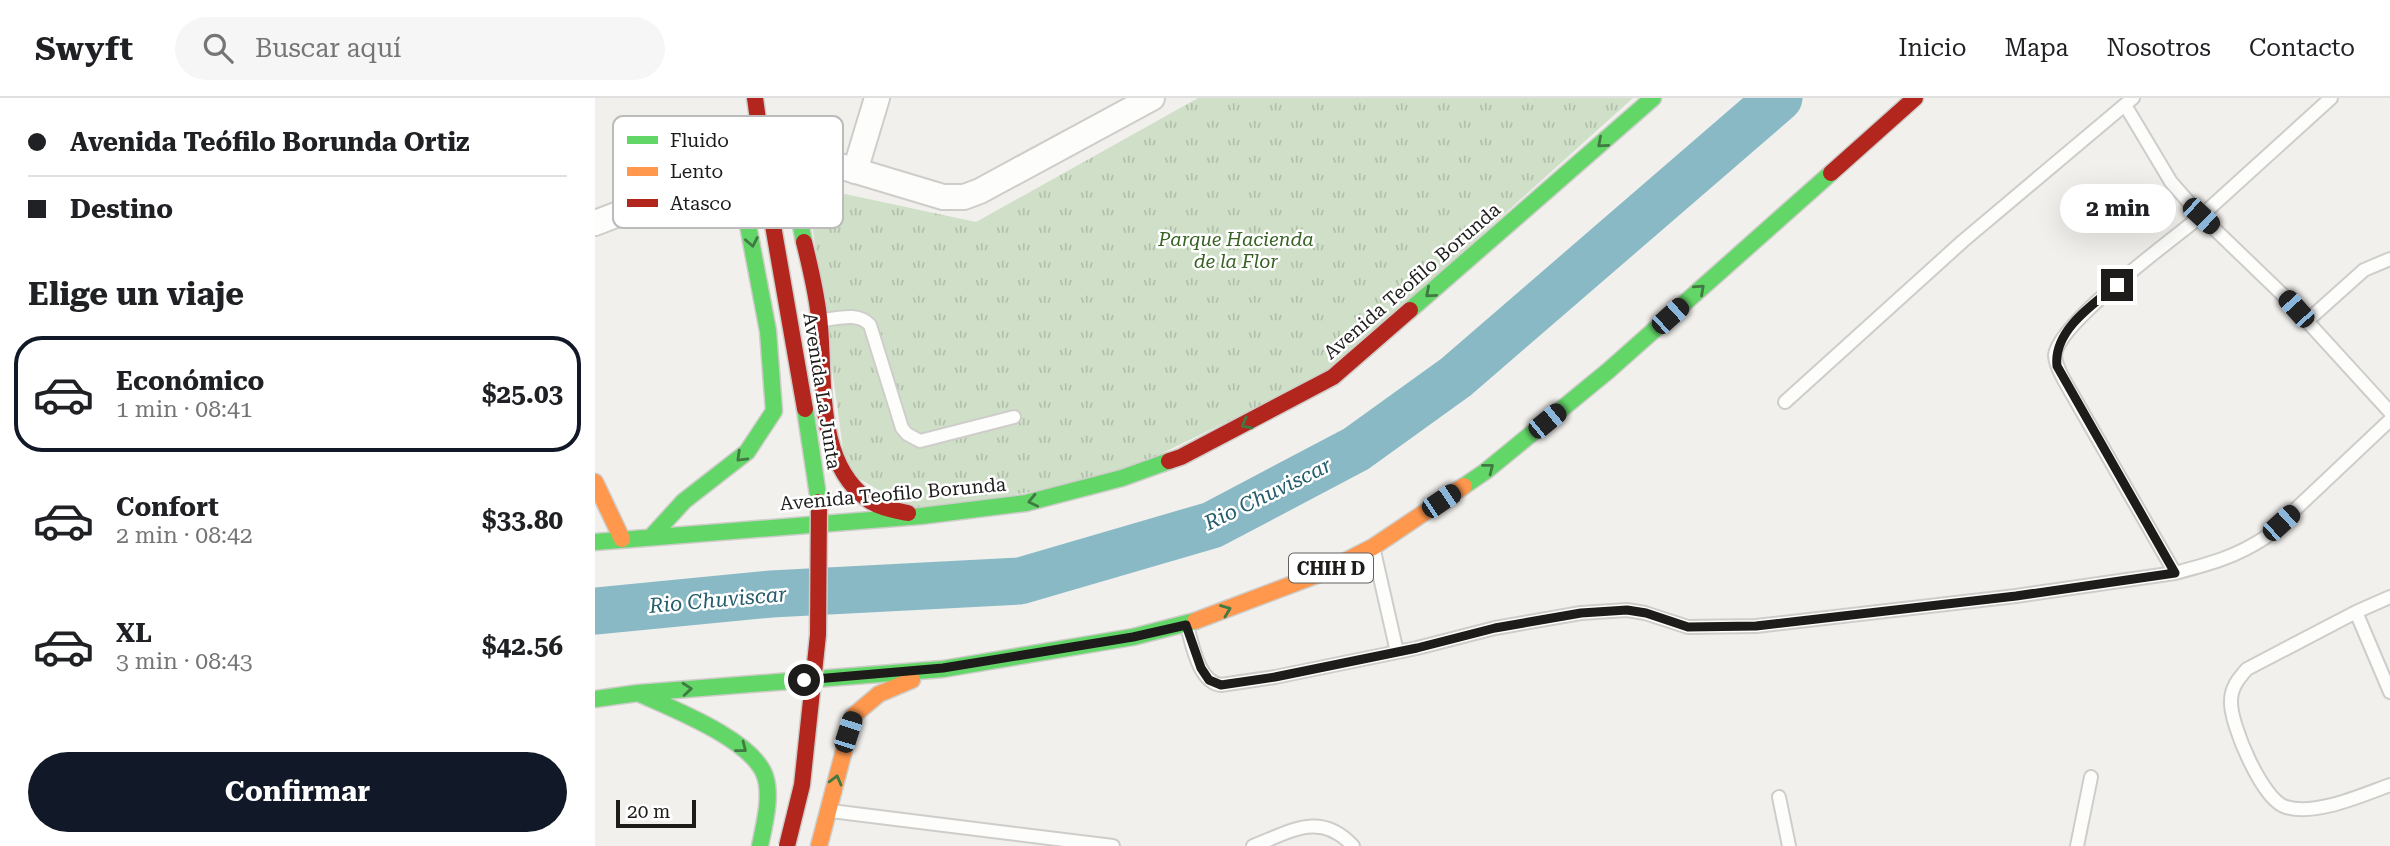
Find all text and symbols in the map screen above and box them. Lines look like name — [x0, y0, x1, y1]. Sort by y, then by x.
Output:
search box — [175, 17, 665, 80]
text: Swyft — [35, 29, 133, 68]
icon: search — [199, 29, 237, 67]
text: Buscar aquí — [255, 33, 401, 63]
text: Inicio — [1898, 34, 1966, 62]
text: Mapa — [2004, 34, 2069, 62]
text: Nosotros — [2107, 34, 2211, 62]
text: Contacto — [2249, 34, 2355, 62]
legend — [613, 116, 843, 228]
text: Avenida Teófilo Borunda Ortiz — [70, 127, 469, 157]
text: Fluido — [670, 129, 729, 152]
one-way arrow — [1597, 135, 1610, 147]
text: Lento — [670, 160, 723, 183]
callout: 2 min — [2059, 184, 2175, 232]
text: Atasco — [670, 192, 732, 215]
text: Destino — [70, 194, 173, 224]
car — [2179, 194, 2224, 238]
text: 2 min — [2086, 195, 2150, 222]
street label: Avenida Teofilo Borunda — [1319, 197, 1506, 364]
park label: Parque Hacienda de la Flor — [1157, 228, 1314, 273]
one-way arrow — [743, 236, 758, 248]
route end — [2101, 269, 2133, 301]
text: Elige un viaje — [28, 275, 244, 313]
one-way arrow — [1425, 285, 1438, 297]
one-way arrow — [1692, 285, 1705, 297]
car — [2275, 286, 2318, 332]
car — [1648, 294, 1693, 338]
street label: Avenida La Junta — [798, 311, 846, 472]
icon: car — [32, 363, 95, 426]
text: Económico — [116, 366, 264, 396]
text: $25.03 — [482, 379, 563, 409]
text: 1 min · 08:41 — [116, 396, 253, 423]
car — [1525, 400, 1570, 442]
one-way arrow — [1241, 416, 1253, 429]
one-way arrow — [736, 449, 749, 461]
water label: Rio Chuviscar — [1200, 453, 1336, 536]
one-way arrow — [1481, 463, 1494, 476]
street label: Avenida Teofilo Borunda — [779, 473, 1008, 515]
car — [1418, 481, 1465, 521]
icon: car — [32, 489, 95, 552]
text: Confort — [116, 492, 219, 522]
one-way arrow — [1027, 492, 1039, 507]
car — [2259, 501, 2304, 545]
text: $33.80 — [482, 505, 563, 535]
text: 2 min · 08:42 — [116, 522, 253, 549]
road number: CHIH D — [1289, 554, 1373, 582]
water label: Rio Chuviscar — [647, 582, 788, 618]
one-way arrow — [1219, 604, 1231, 618]
icon: car — [32, 615, 95, 678]
text: XL — [116, 618, 152, 648]
text: $42.56 — [482, 631, 563, 661]
text: 3 min · 08:43 — [116, 648, 253, 675]
route start — [788, 664, 820, 696]
one-way arrow — [682, 682, 693, 697]
car — [832, 709, 865, 755]
one-way arrow — [734, 739, 746, 752]
button: Confirmar — [28, 752, 567, 832]
one-way arrow — [828, 774, 842, 786]
scale bar — [616, 797, 697, 829]
text: 20 m — [627, 800, 670, 823]

